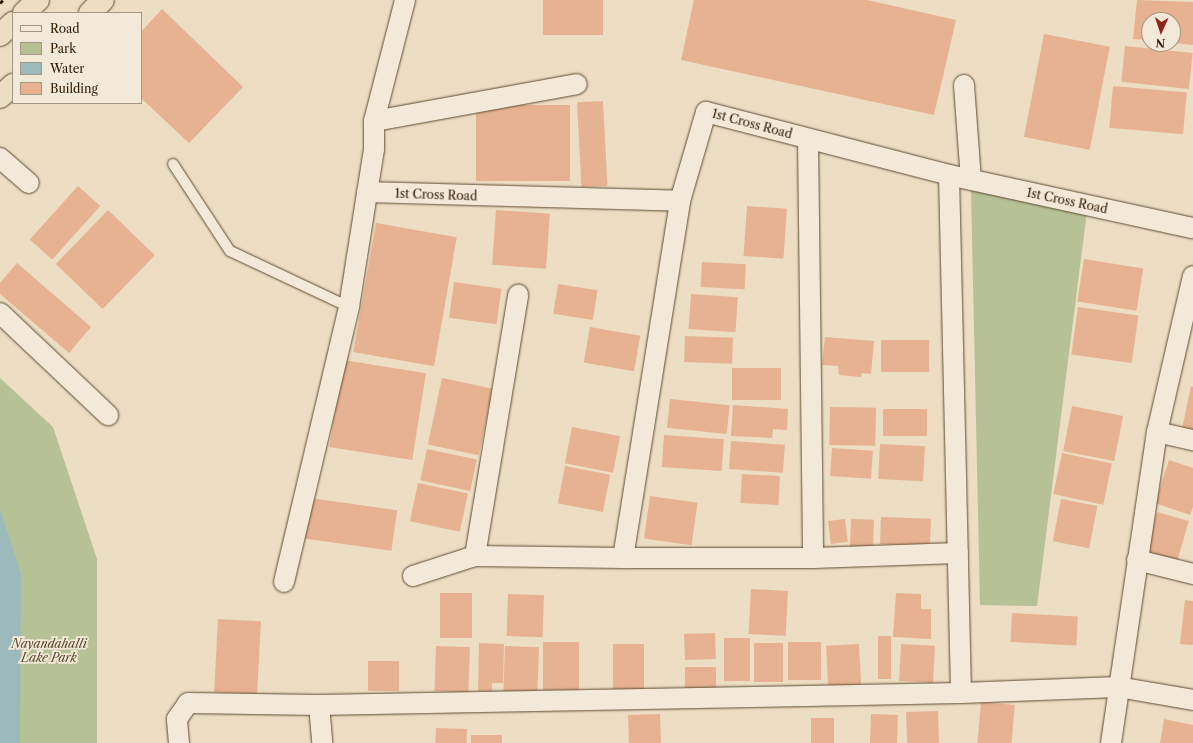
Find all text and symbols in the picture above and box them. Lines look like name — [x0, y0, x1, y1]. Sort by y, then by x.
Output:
legend — [12, 12, 142, 104]
north arrow — [1141, 12, 1181, 52]
text: Road — [50, 21, 80, 36]
text: N — [1155, 36, 1166, 50]
text: Park — [50, 41, 76, 56]
text: Water — [50, 61, 84, 76]
text: Building — [50, 81, 98, 96]
street label: 1st Cross Road — [710, 106, 794, 142]
street label: 1st Cross Road — [1025, 185, 1109, 217]
street label: 1st Cross Road — [395, 186, 477, 204]
park label: Nayandahalli Lake Park — [11, 637, 87, 665]

